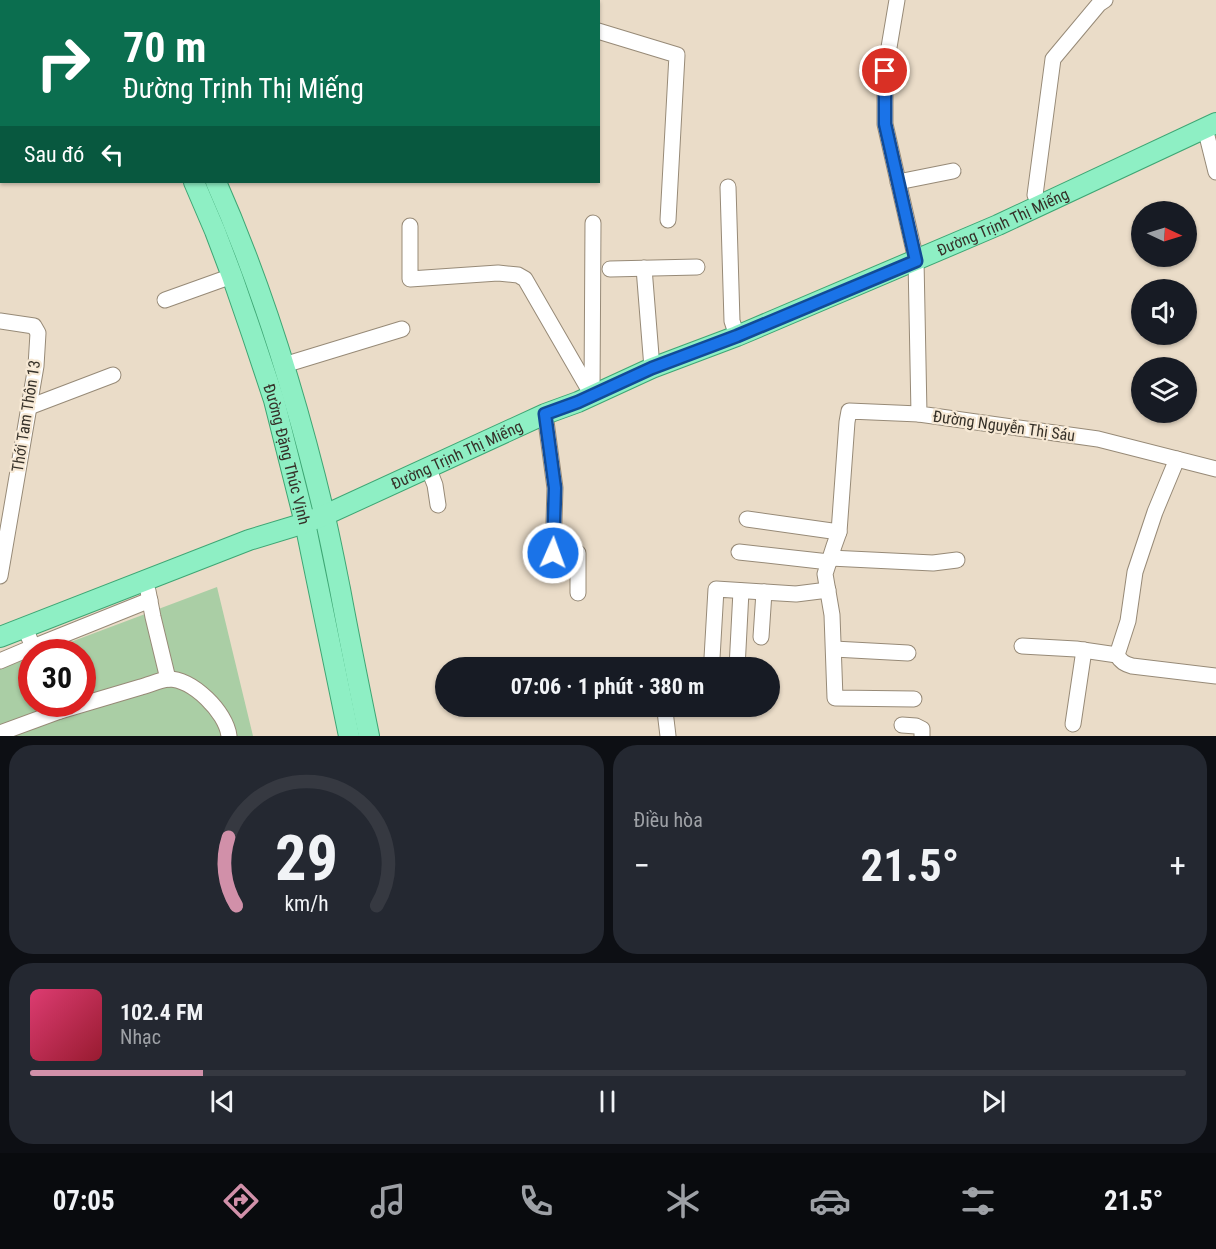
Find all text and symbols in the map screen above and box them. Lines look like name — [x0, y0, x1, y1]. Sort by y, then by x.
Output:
text: 70 m — [123, 23, 206, 72]
icon: right — [24, 24, 102, 102]
pin — [859, 45, 910, 96]
icon: arrive — [868, 54, 901, 87]
text: Đường Trịnh Thị Miếng — [123, 73, 364, 105]
icon: left — [96, 138, 129, 171]
text: Sau đó — [24, 142, 84, 167]
street label: Đường Trịnh Thị Miếng — [934, 184, 1072, 259]
north arrow — [1131, 201, 1197, 267]
map controls — [1131, 201, 1197, 423]
button: sound — [1131, 279, 1197, 345]
button: layers — [1131, 357, 1197, 423]
street label: Thới Tam Thôn 13 — [8, 359, 44, 473]
street label: Đường Đặng Thúc Vịnh — [260, 381, 314, 526]
street label: Đường Nguyễn Thị Sáu — [932, 407, 1076, 445]
street label: Đường Trịnh Thị Miếng — [388, 416, 525, 493]
position arrow — [521, 521, 585, 585]
speed limit sign: 30 — [18, 639, 96, 717]
text: 07:06 · 1 phút · 380 m — [511, 674, 704, 699]
text: Điều hòa — [634, 808, 703, 832]
text: 29 — [275, 822, 338, 895]
text: 21.5° — [860, 839, 959, 892]
text: − — [634, 846, 650, 885]
text: + — [1170, 846, 1186, 885]
text: km/h — [284, 892, 328, 917]
text: 102.4 FM — [120, 1000, 203, 1025]
text: Nhạc — [120, 1025, 161, 1049]
icon: previous — [206, 1085, 239, 1118]
icon: pause — [591, 1085, 624, 1118]
icon: next — [977, 1085, 1010, 1118]
icon: directions — [220, 1180, 262, 1222]
icon: music — [367, 1180, 409, 1222]
icon: phone — [515, 1180, 557, 1222]
icon: climate — [662, 1180, 704, 1222]
icon: car — [809, 1180, 851, 1222]
icon: filters — [957, 1180, 999, 1222]
text: 07:05 — [53, 1185, 115, 1217]
text: 21.5° — [1104, 1185, 1163, 1217]

